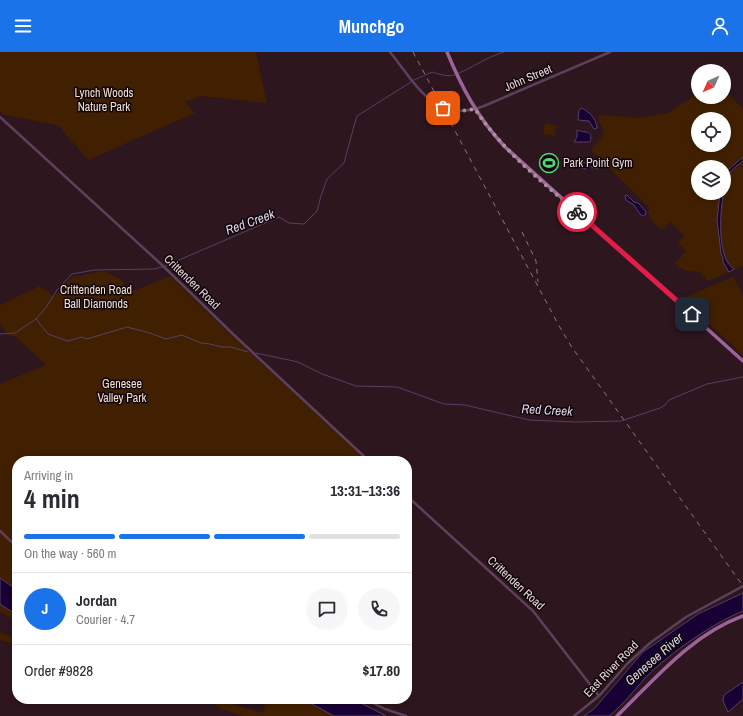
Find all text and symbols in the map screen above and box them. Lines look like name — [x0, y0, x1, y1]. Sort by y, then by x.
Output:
text: Munchgo — [339, 14, 404, 39]
icon: menu — [12, 15, 34, 37]
icon: person — [709, 15, 731, 37]
street label: John Street — [502, 61, 555, 95]
north arrow — [691, 64, 731, 104]
map controls — [691, 64, 731, 200]
park label: Lynch Woods Nature Park — [74, 85, 134, 115]
pin — [426, 91, 460, 125]
icon: bag — [432, 97, 454, 119]
button: locate — [691, 112, 731, 152]
sports icon: Park Point Gym — [538, 152, 560, 174]
place label: Park Point Gym — [563, 155, 632, 171]
button: layers — [691, 160, 731, 200]
courier — [557, 192, 597, 232]
icon: bike — [566, 201, 588, 223]
water label: Red Creek — [223, 205, 277, 239]
street label: Crittenden Road — [160, 251, 224, 313]
park label: Crittenden Road Ball Diamonds — [60, 282, 132, 312]
pin — [675, 297, 709, 331]
icon: home — [681, 303, 703, 325]
park label: Genesee Valley Park — [97, 376, 147, 406]
water label: Red Creek — [521, 400, 574, 420]
text: Arriving in — [24, 467, 73, 484]
text: 13:31–13:36 — [330, 480, 400, 501]
text: 4 min — [24, 481, 80, 516]
text: On the way · 560 m — [24, 545, 116, 562]
street label: Crittenden Road — [484, 553, 548, 613]
button: chat — [306, 588, 348, 630]
button: phone — [358, 588, 400, 630]
text: Jordan — [76, 590, 117, 611]
text: J — [42, 598, 48, 619]
text: Courier · 4.7 — [76, 611, 135, 628]
water label: Genesee River — [621, 629, 687, 689]
street label: East River Road — [580, 637, 642, 701]
text: Order #9828 — [24, 660, 93, 681]
text: $17.80 — [362, 660, 400, 681]

